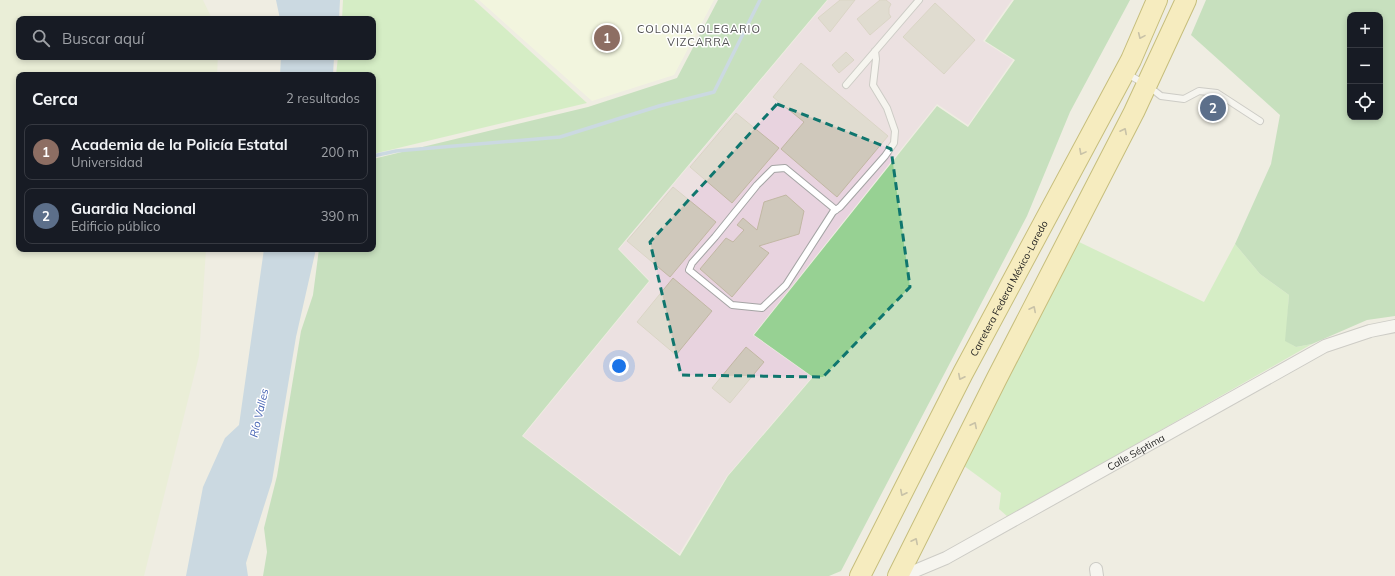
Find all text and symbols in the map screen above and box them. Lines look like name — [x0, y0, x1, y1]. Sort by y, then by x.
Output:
map controls — [1347, 12, 1383, 120]
button: + — [1347, 12, 1383, 48]
search box — [16, 16, 376, 60]
district label: COLONIA OLEGARIO VIZCARRA — [637, 22, 761, 49]
pin: 1 — [594, 23, 620, 53]
icon: search — [30, 27, 52, 49]
text: Buscar aquí — [62, 29, 144, 48]
one-way arrow — [1138, 32, 1146, 39]
button: − — [1347, 48, 1383, 84]
button: locate — [1347, 84, 1383, 120]
text: Cerca — [32, 88, 78, 109]
text: 2 resultados — [286, 90, 360, 106]
pin: 2 — [1200, 93, 1226, 123]
one-way arrow — [1119, 128, 1127, 135]
text: Academia de la Policía Estatal — [71, 135, 288, 154]
text: 1 — [42, 144, 50, 160]
text: 200 m — [321, 144, 359, 160]
one-way arrow — [1080, 147, 1087, 155]
text: Universidad — [71, 154, 143, 170]
text: Guardia Nacional — [71, 199, 196, 218]
text: 2 — [42, 208, 50, 224]
text: 390 m — [321, 208, 359, 224]
text: Edificio público — [71, 218, 160, 234]
street label: Carretera Federal México-Laredo — [967, 218, 1050, 358]
one-way arrow — [1028, 306, 1035, 313]
your location — [609, 356, 629, 376]
one-way arrow — [958, 373, 966, 380]
water label: Río Valles — [247, 387, 272, 439]
one-way arrow — [969, 422, 976, 429]
street label: Calle Séptima — [1105, 431, 1167, 473]
one-way arrow — [900, 489, 908, 496]
one-way arrow — [911, 538, 918, 545]

